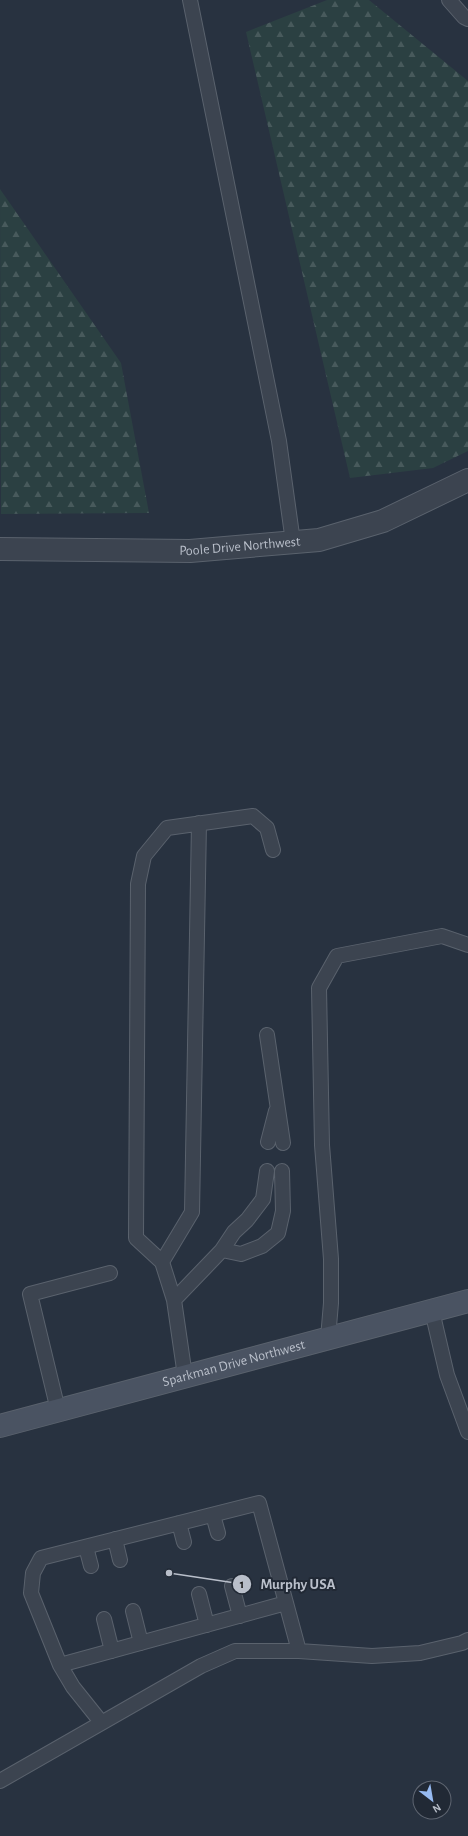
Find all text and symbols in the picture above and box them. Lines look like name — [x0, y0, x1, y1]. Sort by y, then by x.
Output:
street label: Poole Drive Northwest — [179, 535, 302, 558]
street label: Sparkman Drive Northwest — [161, 1338, 307, 1389]
callout: Murphy USA — [232, 1570, 343, 1597]
text: Murphy USA — [260, 1577, 336, 1592]
text: 1 — [240, 1578, 244, 1590]
north arrow — [412, 1780, 452, 1820]
text: N — [431, 1801, 443, 1815]

